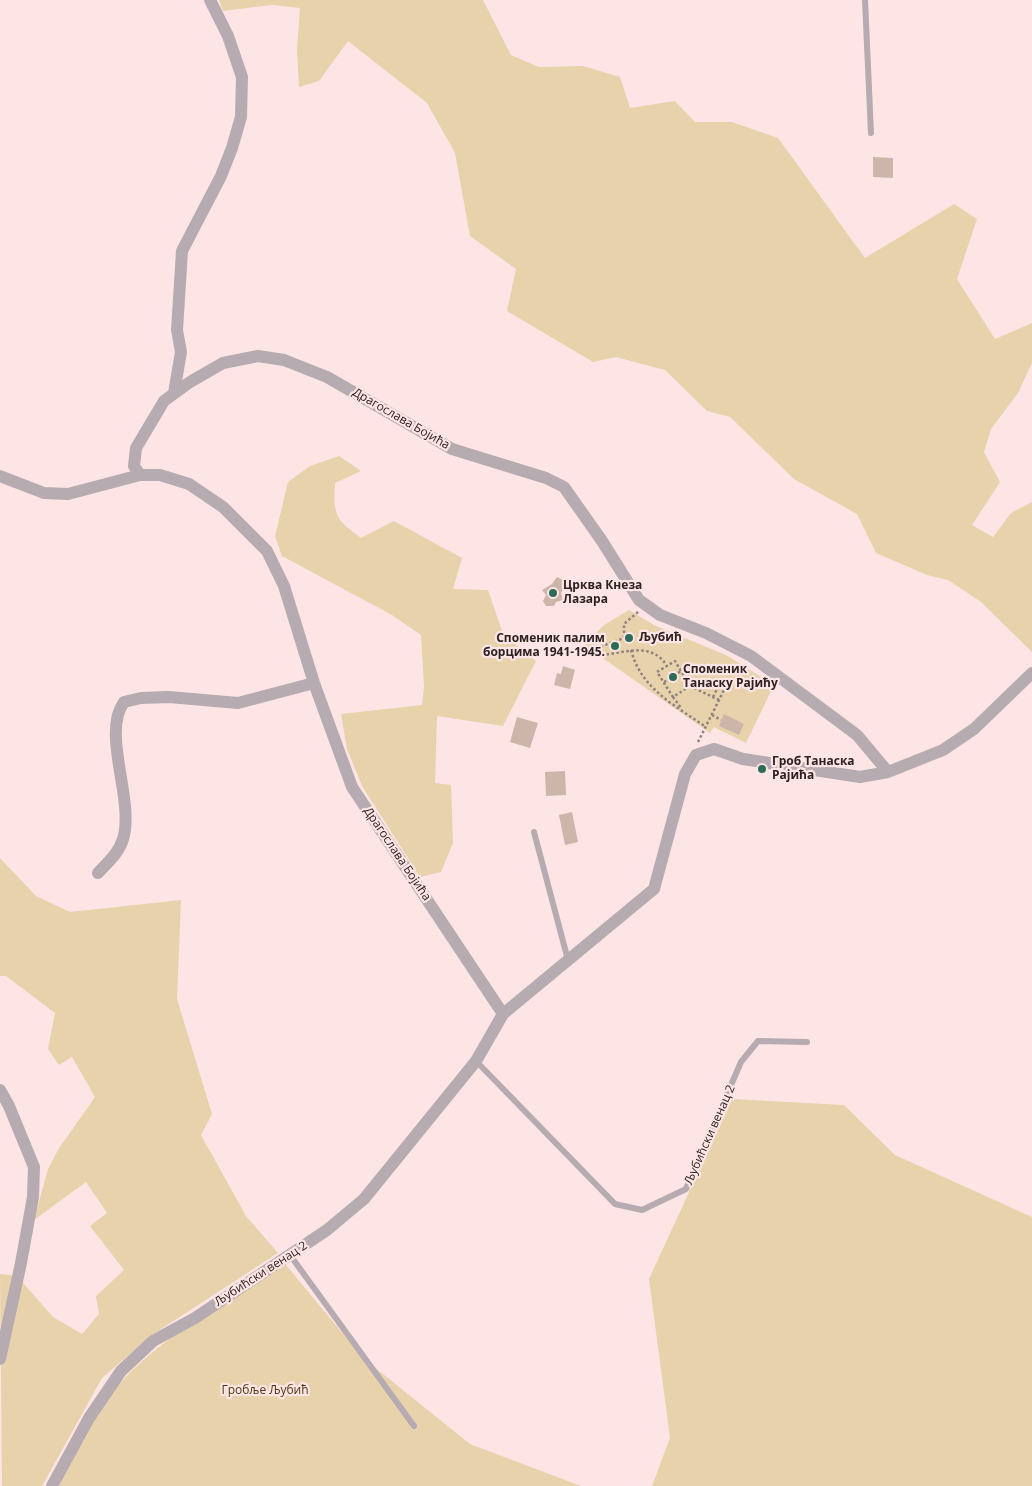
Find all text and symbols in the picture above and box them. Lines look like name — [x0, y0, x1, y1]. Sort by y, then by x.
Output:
street label: Драгослава Бојића — [350, 385, 452, 453]
place label: Црква Кнеза Лазара — [563, 579, 642, 607]
marker: Црква Кнеза Лазара — [547, 587, 559, 599]
place label: Љубић — [639, 631, 682, 645]
place label: Споменик палим борцима 1941-1945. — [483, 632, 605, 660]
marker: Љубић — [623, 632, 635, 644]
marker: Споменик палим борцима 1941-1945. — [609, 640, 621, 652]
place label: Споменик Танаску Рајићу — [683, 663, 778, 691]
marker: Споменик Танаску Рајићу — [667, 671, 679, 683]
place label: Гроб Танаска Рајића — [772, 755, 855, 783]
marker: Гроб Танаска Рајића — [756, 763, 768, 775]
street label: Драгослава Бојића — [360, 804, 434, 904]
street label: Љубићски венац 2 — [682, 1083, 738, 1187]
street label: Љубићски венац 2 — [212, 1239, 310, 1309]
park label: Гробље Љубић — [221, 1384, 309, 1398]

